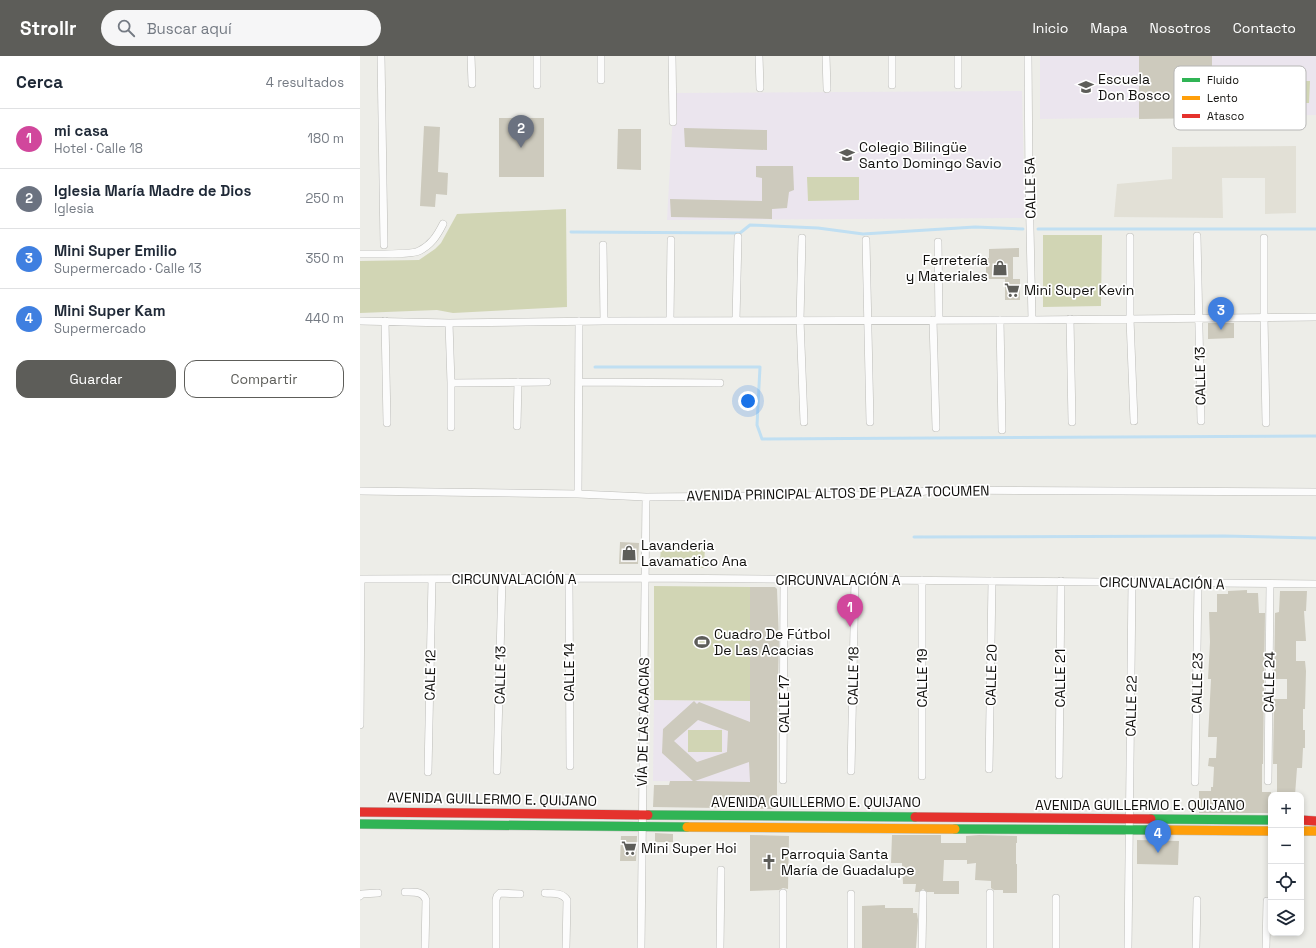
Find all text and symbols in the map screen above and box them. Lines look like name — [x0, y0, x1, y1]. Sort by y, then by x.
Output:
search box — [101, 10, 381, 46]
text: Strollr — [20, 16, 77, 41]
icon: search — [115, 17, 137, 39]
text: Buscar aquí — [147, 19, 232, 38]
text: Inicio — [1032, 19, 1068, 37]
text: Mapa — [1090, 19, 1128, 37]
text: Nosotros — [1150, 19, 1211, 37]
text: Contacto — [1233, 19, 1296, 37]
legend — [1174, 66, 1306, 130]
place label: Escuela Don Bosco — [1098, 70, 1170, 104]
text: Cerca — [16, 71, 63, 93]
text: Fluido — [1207, 73, 1239, 87]
text: 4 resultados — [266, 74, 344, 91]
school or university icon: Escuela Don Bosco — [1077, 78, 1095, 96]
text: Lento — [1207, 91, 1238, 105]
text: Atasco — [1207, 109, 1244, 123]
pin: 2 — [508, 115, 534, 148]
text: mi casa — [54, 121, 108, 140]
text: 1 — [26, 130, 32, 147]
text: 180 m — [308, 130, 344, 147]
place label: Colegio Bilingüe Santo Domingo Savio — [859, 138, 1002, 172]
text: Hotel · Calle 18 — [54, 140, 143, 157]
school or university icon: Colegio Bilingüe Santo Domingo Savio — [838, 146, 856, 164]
street label: CALLE 5A — [1020, 157, 1040, 219]
text: Iglesia María Madre de Dios — [54, 181, 251, 200]
text: 2 — [25, 190, 33, 207]
text: 250 m — [306, 190, 344, 207]
text: Iglesia — [54, 200, 94, 217]
text: Mini Super Emilio — [54, 241, 177, 260]
text: 3 — [25, 250, 33, 267]
text: 350 m — [306, 250, 344, 267]
place label: Ferretería y Materiales — [906, 251, 988, 285]
shop icon: Ferretería y Materiales — [991, 259, 1009, 277]
text: Supermercado · Calle 13 — [54, 260, 202, 277]
supermarket icon: Mini Super Kevin — [1003, 281, 1021, 299]
place label: Mini Super Kevin — [1024, 281, 1134, 299]
pin: 3 — [1208, 297, 1234, 330]
text: Mini Super Kam — [54, 301, 165, 320]
text: 4 — [25, 310, 33, 327]
text: 440 m — [305, 310, 344, 327]
text: Supermercado — [54, 320, 146, 337]
street label: CALLE 13 — [1190, 346, 1210, 406]
button: Guardar — [16, 360, 176, 398]
button: Compartir — [184, 360, 344, 398]
your location — [738, 391, 758, 411]
street label: AVENIDA PRINCIPAL ALTOS DE PLAZA TOCUMEN — [686, 481, 990, 505]
place label: Lavanderia Lavamatico Ana — [641, 536, 747, 570]
shop icon: Lavanderia Lavamatico Ana — [620, 544, 638, 562]
street label: CIRCUNVALACIÓN A — [451, 570, 577, 588]
street label: CIRCUNVALACIÓN A — [775, 571, 901, 589]
street label: CIRCUNVALACIÓN A — [1099, 573, 1225, 593]
pin: 1 — [837, 594, 863, 627]
place label: Cuadro De Fútbol De Las Acacias — [714, 625, 831, 659]
sports icon: Cuadro De Fútbol De Las Acacias — [693, 633, 711, 651]
street label: CALLE 14 — [560, 642, 578, 702]
street label: CALLE 20 — [981, 644, 1001, 706]
street label: CALLE 13 — [490, 645, 510, 705]
street label: CALLE 18 — [843, 646, 863, 706]
street label: CALE 12 — [421, 649, 439, 701]
street label: CALLE 19 — [913, 649, 931, 707]
street label: CALLE 21 — [1051, 649, 1069, 707]
street label: CALLE 24 — [1259, 651, 1279, 713]
street label: CALLE 23 — [1187, 652, 1207, 714]
street label: VÍA DE LAS ACACIAS — [633, 657, 653, 787]
street label: CALLE 17 — [775, 675, 793, 733]
street label: CALLE 22 — [1121, 675, 1141, 737]
street label: AVENIDA GUILLERMO E. QUIJANO — [387, 788, 597, 810]
map controls — [1268, 792, 1304, 936]
button: + — [1268, 792, 1304, 828]
street label: AVENIDA GUILLERMO E. QUIJANO — [711, 793, 921, 811]
street label: AVENIDA GUILLERMO E. QUIJANO — [1035, 796, 1245, 814]
pin: 4 — [1145, 820, 1171, 853]
button: − — [1268, 828, 1304, 864]
supermarket icon: Mini Super Hoi — [620, 839, 638, 857]
place label: Mini Super Hoi — [641, 839, 737, 857]
place label: Parroquia Santa María de Guadalupe — [781, 845, 914, 879]
church icon: Parroquia Santa María de Guadalupe — [760, 853, 778, 871]
button: locate — [1268, 864, 1304, 900]
button: layers — [1268, 900, 1304, 936]

